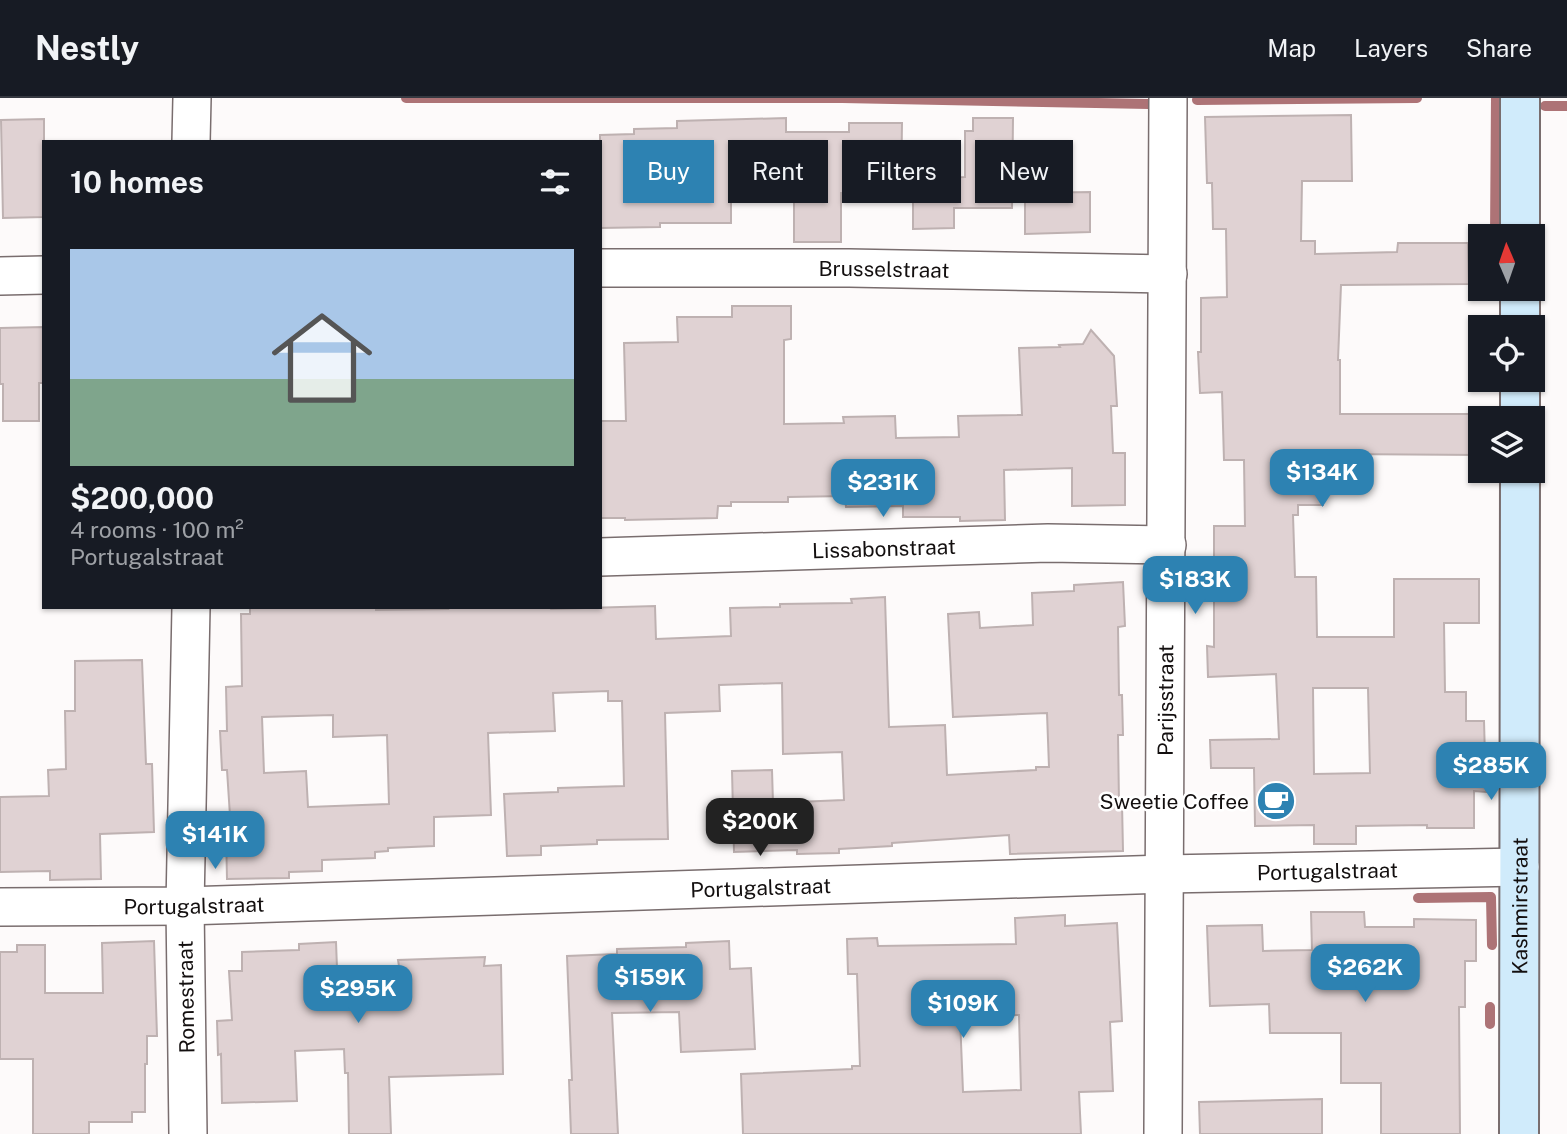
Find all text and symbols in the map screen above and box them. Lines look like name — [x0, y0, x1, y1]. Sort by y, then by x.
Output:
text: Nestly — [35, 29, 139, 67]
text: Map — [1267, 34, 1316, 62]
text: Layers — [1354, 34, 1428, 62]
text: Share — [1466, 34, 1532, 62]
chip: Buy — [623, 140, 714, 203]
chip: Rent — [728, 140, 828, 203]
chip: Filters — [842, 140, 961, 203]
chip: New — [975, 140, 1073, 203]
icon: filters — [536, 163, 574, 201]
text: 10 homes — [70, 164, 204, 200]
north arrow — [1468, 224, 1545, 301]
map controls — [1468, 224, 1545, 483]
street label: Brusselstraat — [818, 256, 950, 282]
icon: home — [259, 295, 385, 421]
button: locate — [1468, 315, 1545, 392]
button: layers — [1468, 406, 1545, 483]
pin: $134K — [1273, 450, 1371, 509]
text: $134K — [1286, 458, 1358, 485]
pin: $231K — [834, 460, 932, 519]
text: $231K — [847, 468, 919, 495]
text: $200,000 — [70, 480, 214, 516]
text: 4 rooms · 100 m² — [70, 516, 244, 543]
street label: Lissabonstraat — [812, 533, 956, 563]
text: Portugalstraat — [70, 543, 224, 570]
pin: $183K — [1146, 556, 1244, 616]
text: $183K — [1159, 565, 1231, 592]
street label: Parijsstraat — [1152, 644, 1178, 756]
pin: $285K — [1442, 742, 1540, 802]
text: $285K — [1452, 751, 1530, 778]
cafe icon: Sweetie Coffee — [1255, 780, 1297, 822]
place label: Sweetie Coffee — [1099, 789, 1249, 814]
pin: $200K — [711, 798, 809, 858]
text: $200K — [722, 807, 798, 834]
pin: $141K — [166, 812, 264, 871]
text: $141K — [182, 820, 248, 847]
street label: Kashmirstraat — [1507, 837, 1532, 975]
street label: Portugalstraat — [1257, 857, 1398, 885]
street label: Portugalstraat — [690, 872, 832, 902]
street label: Portugalstraat — [123, 891, 265, 919]
street label: Romestraat — [173, 940, 199, 1054]
pin: $262K — [1316, 944, 1414, 1004]
text: $262K — [1327, 953, 1403, 980]
pin: $159K — [601, 954, 699, 1014]
text: $159K — [614, 963, 686, 990]
pin: $295K — [309, 965, 407, 1025]
text: $295K — [319, 974, 397, 1001]
pin: $109K — [914, 981, 1012, 1040]
text: $109K — [927, 989, 999, 1016]

